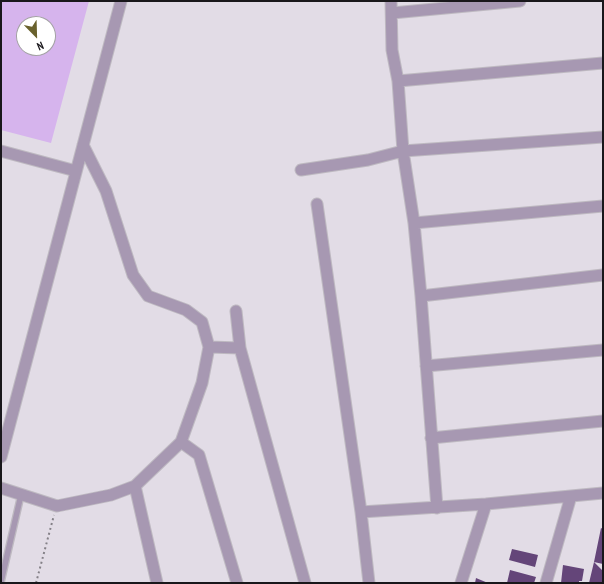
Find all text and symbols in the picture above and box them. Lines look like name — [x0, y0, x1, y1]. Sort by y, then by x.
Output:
north arrow — [16, 16, 56, 56]
text: N — [35, 39, 46, 54]

